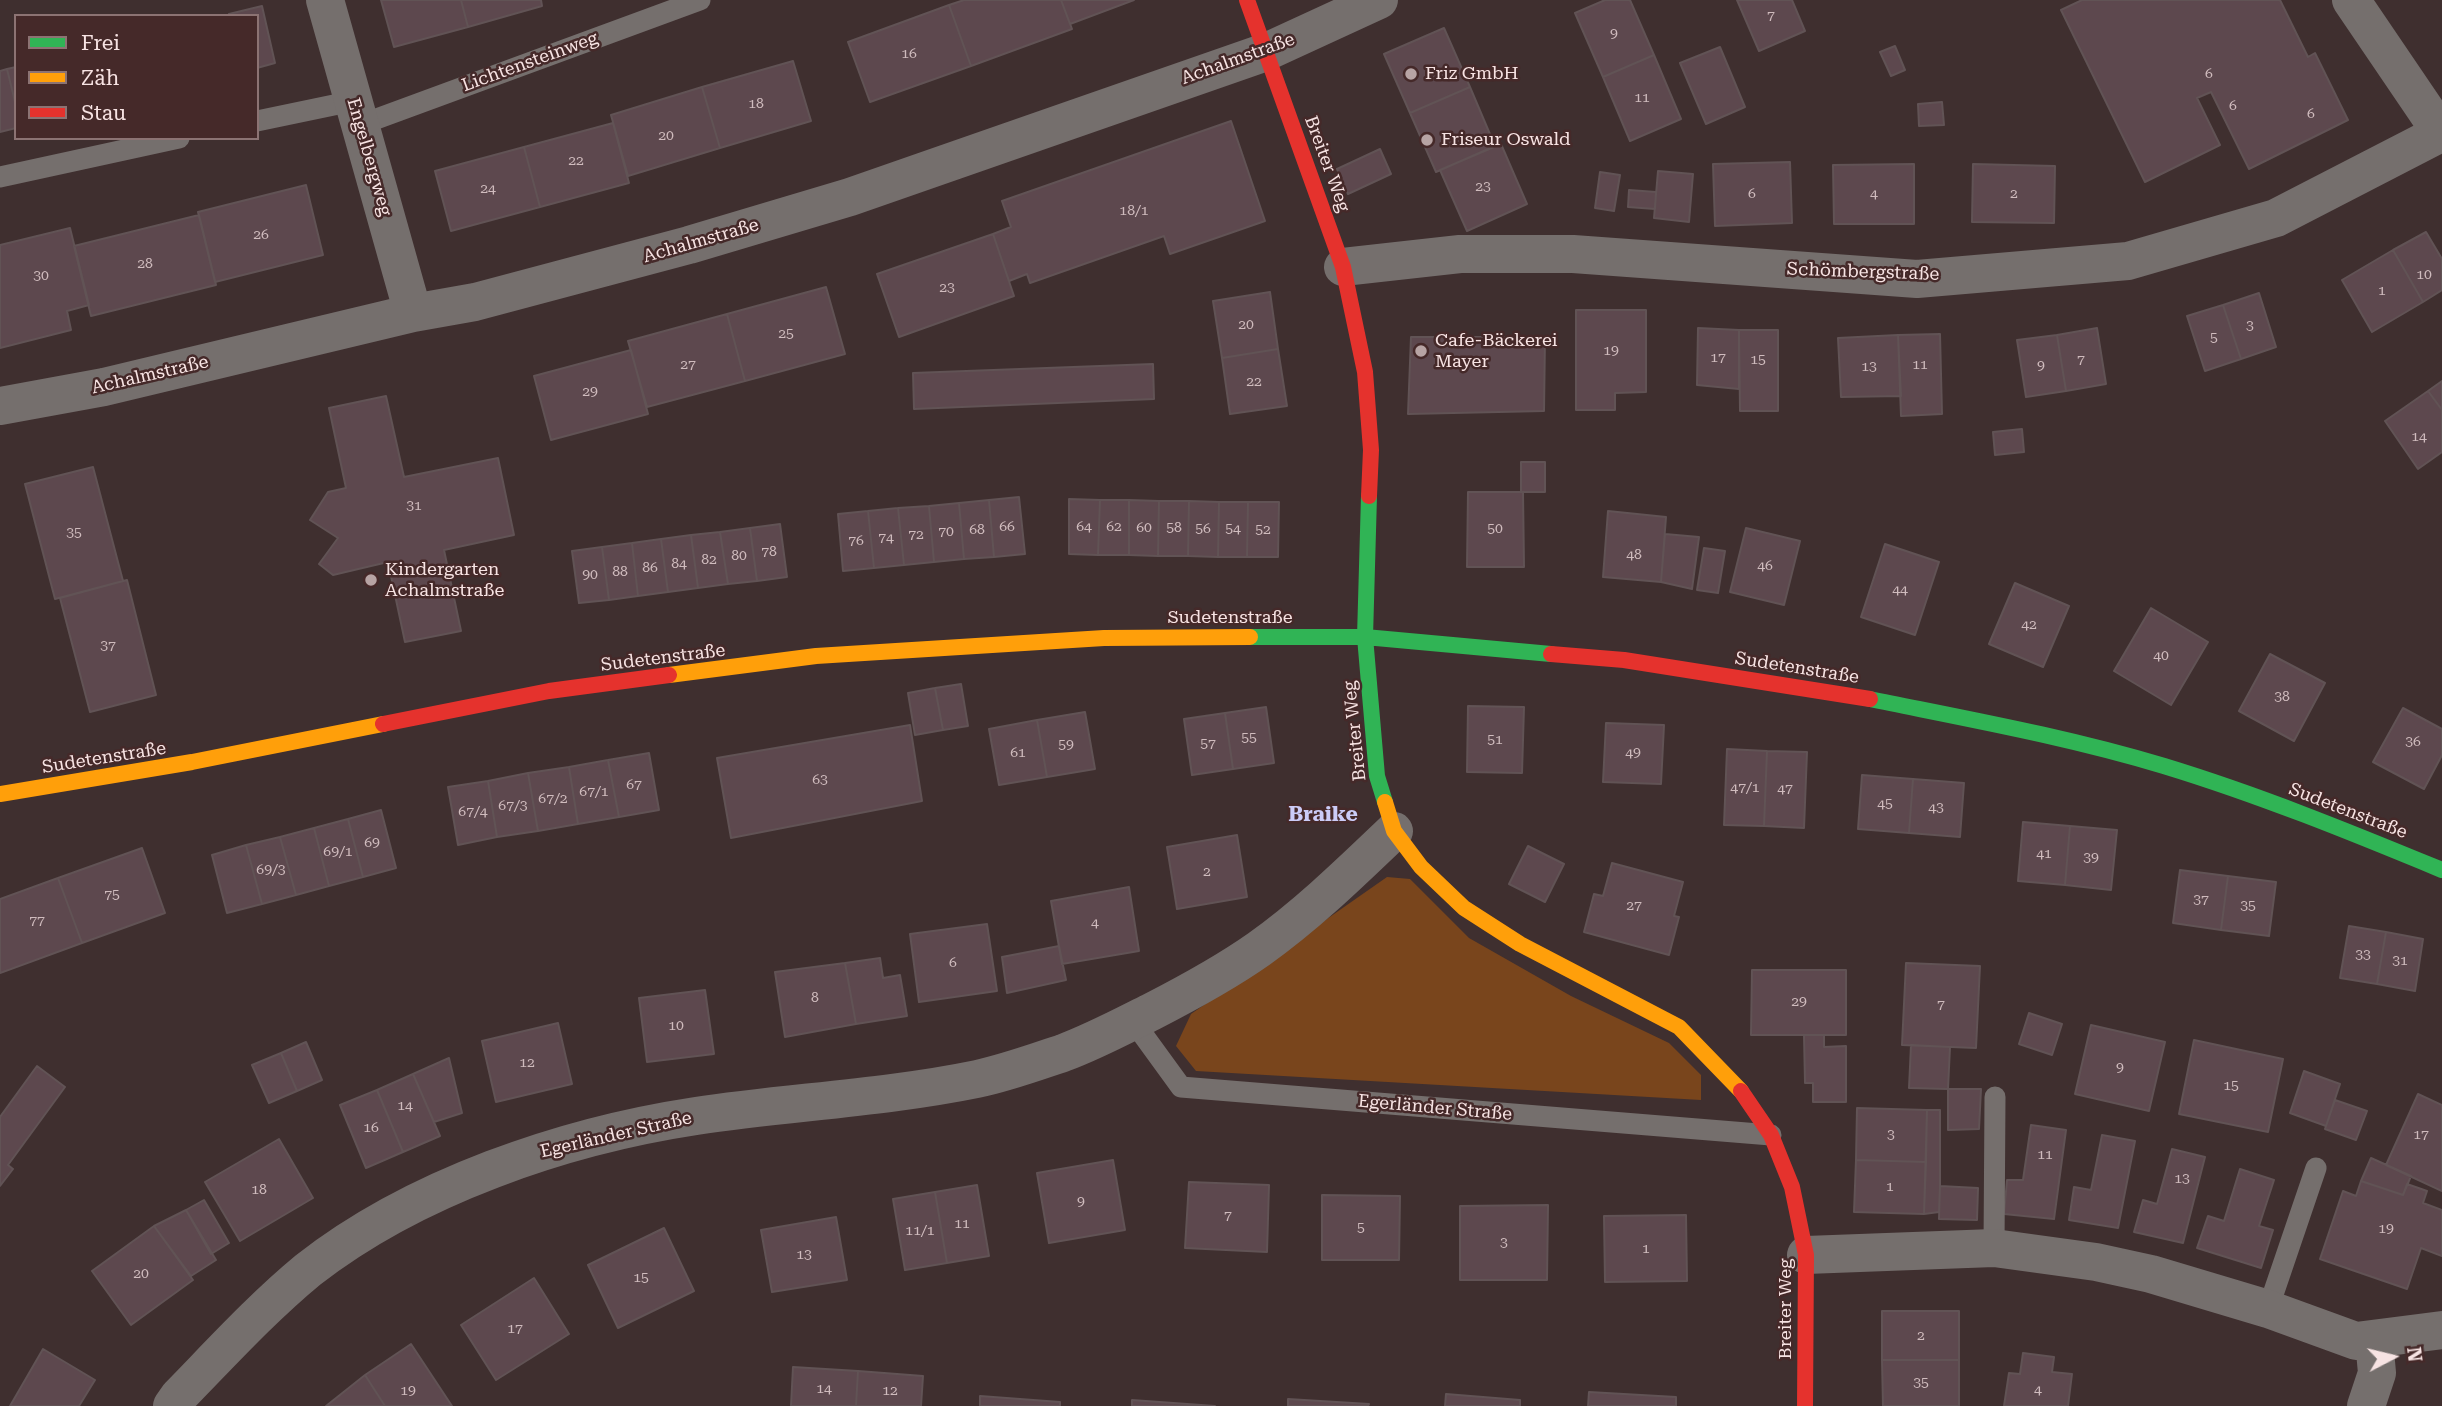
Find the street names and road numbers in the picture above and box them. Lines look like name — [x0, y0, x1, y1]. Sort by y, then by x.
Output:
street label: Lichtensteinweg — [459, 27, 601, 97]
street label: Achalmstraße — [1178, 28, 1298, 90]
street label: Engelbergweg — [342, 96, 396, 218]
street label: Breiter Weg — [1300, 113, 1354, 215]
street label: Achalmstraße — [641, 214, 761, 268]
street label: Schömbergstraße — [1786, 259, 1940, 285]
street label: Achalmstraße — [89, 351, 211, 399]
street label: Sudetenstraße — [1167, 607, 1293, 629]
street label: Sudetenstraße — [600, 640, 726, 676]
street label: Sudetenstraße — [1733, 648, 1861, 688]
street label: Breiter Weg — [1339, 680, 1371, 782]
street label: Sudetenstraße — [40, 738, 168, 778]
street label: Sudetenstraße — [2286, 778, 2410, 844]
street label: Egerländer Straße — [1357, 1090, 1513, 1126]
street label: Egerländer Straße — [538, 1107, 694, 1163]
street label: Breiter Weg — [1775, 1259, 1797, 1359]

